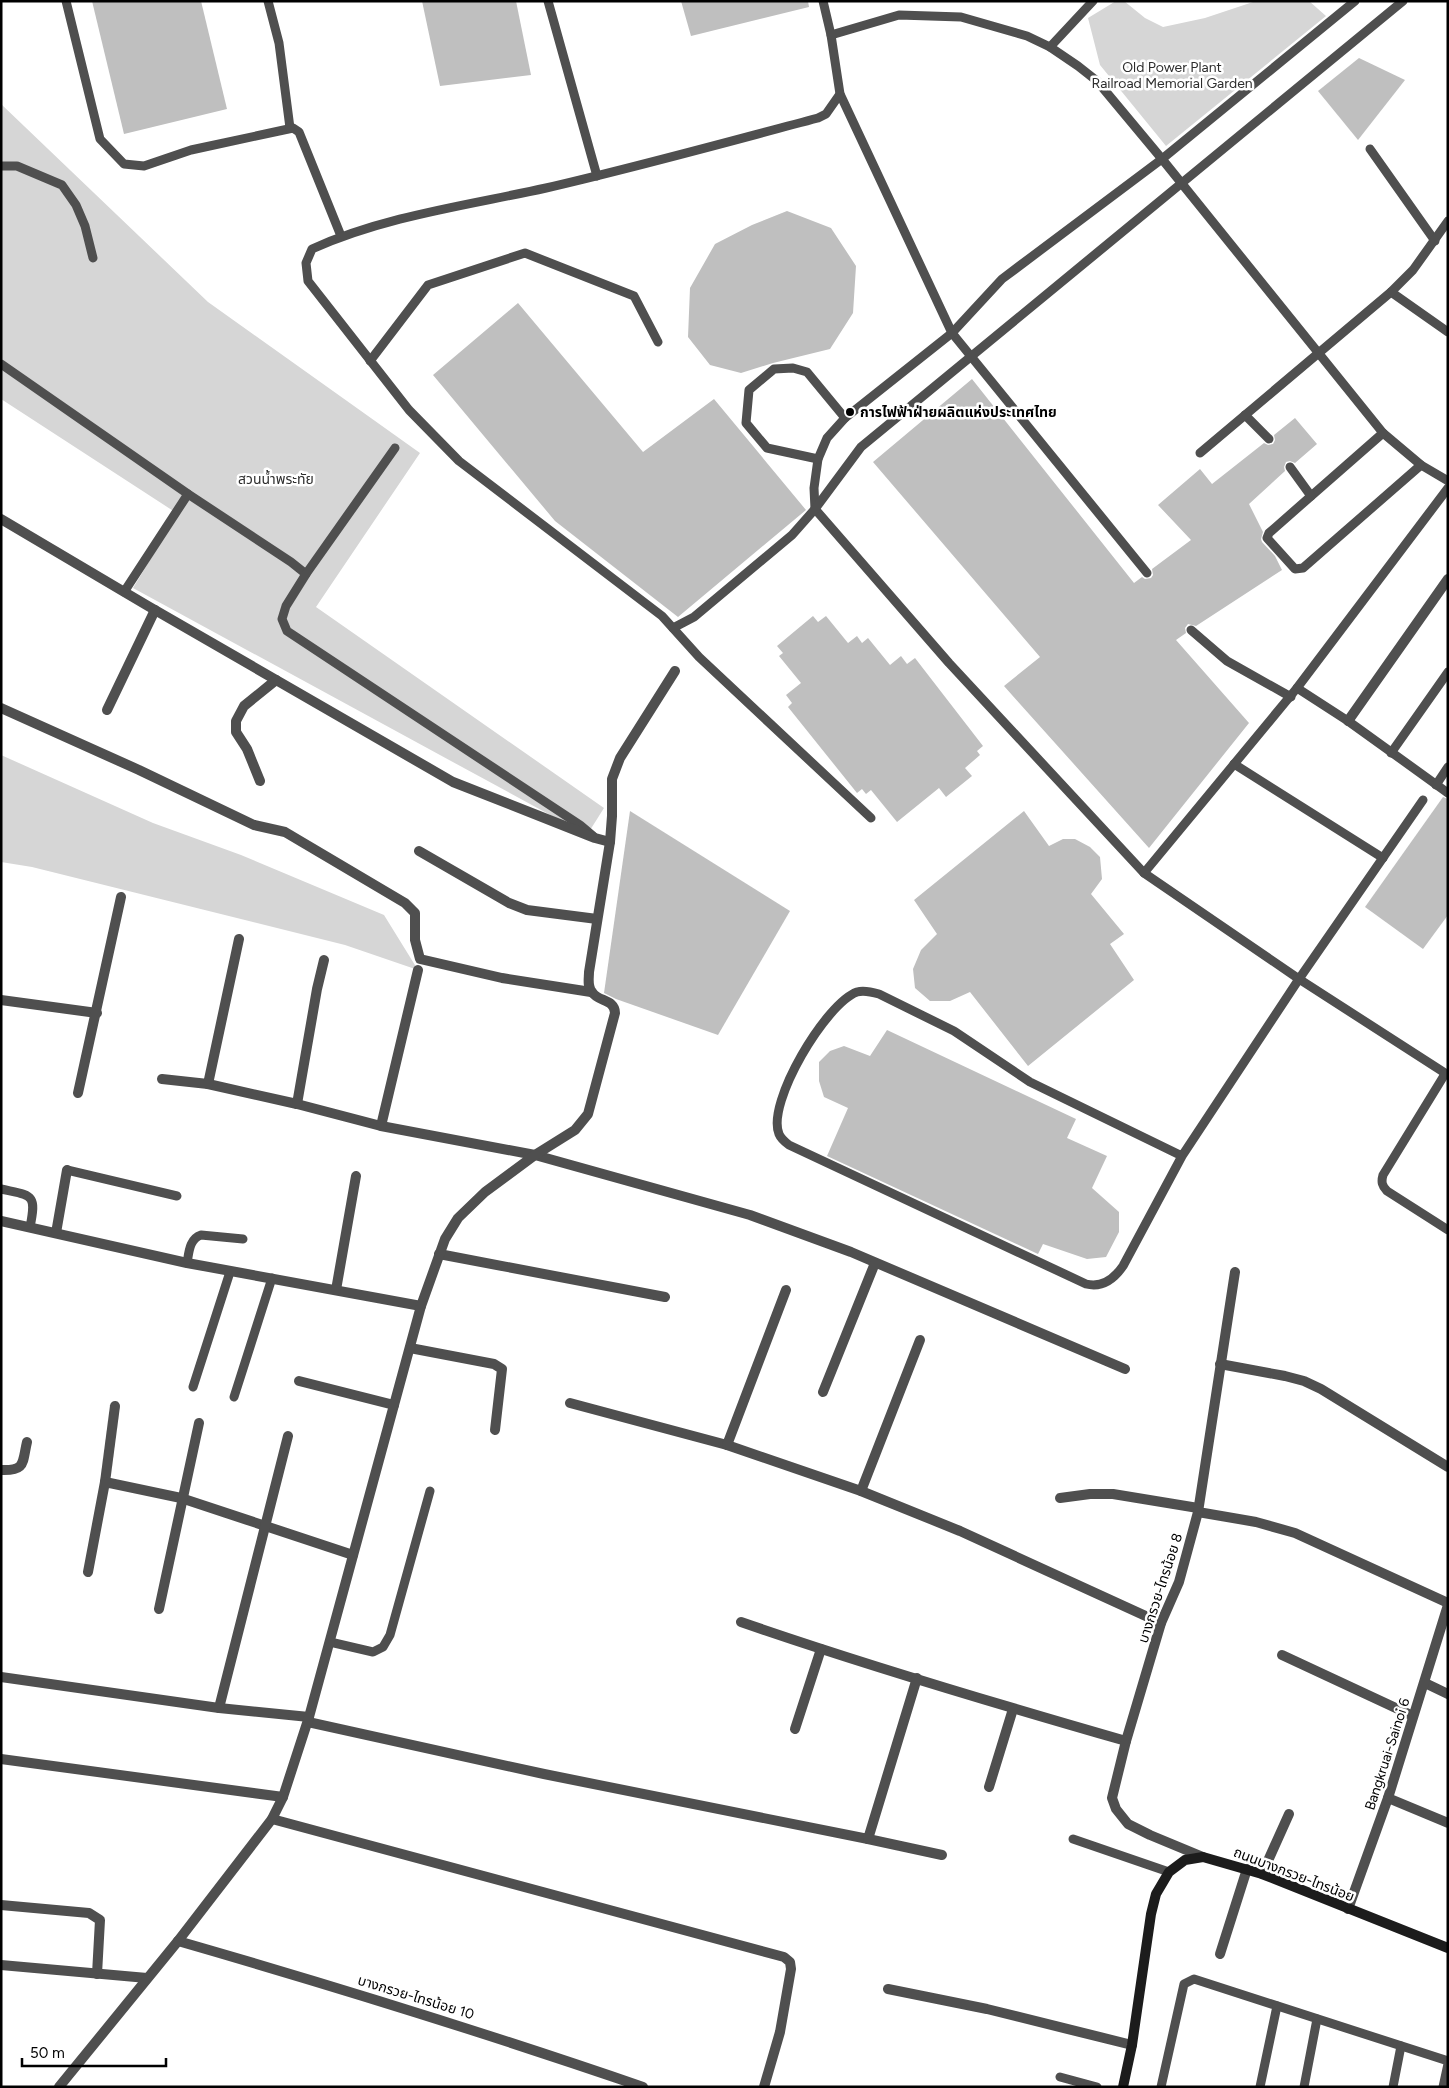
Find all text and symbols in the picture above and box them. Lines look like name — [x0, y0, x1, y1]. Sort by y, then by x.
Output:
park label: Old Power Plant Railroad Memorial Garden — [1091, 59, 1253, 92]
place label: การไฟฟ้าฝ่ายผลิตแห่งประเทศไทย — [860, 404, 1057, 421]
marker: การไฟฟ้าฝ่ายผลิตแห่งประเทศไทย — [844, 406, 856, 418]
park label: สวนน้ำพระทัย — [238, 469, 314, 488]
street label: บางกรวย-ไทรน้อย 8 — [1135, 1531, 1186, 1645]
street label: Bangkruai-Sainoi 6 — [1361, 1696, 1414, 1812]
street label: ถนนบางกรวย-ไทรน้อย — [1231, 1844, 1357, 1905]
street label: บางกรวย-ไทรน้อย 10 — [356, 1972, 476, 2023]
scale bar — [22, 2036, 166, 2068]
text: 50 m — [30, 2044, 65, 2062]

